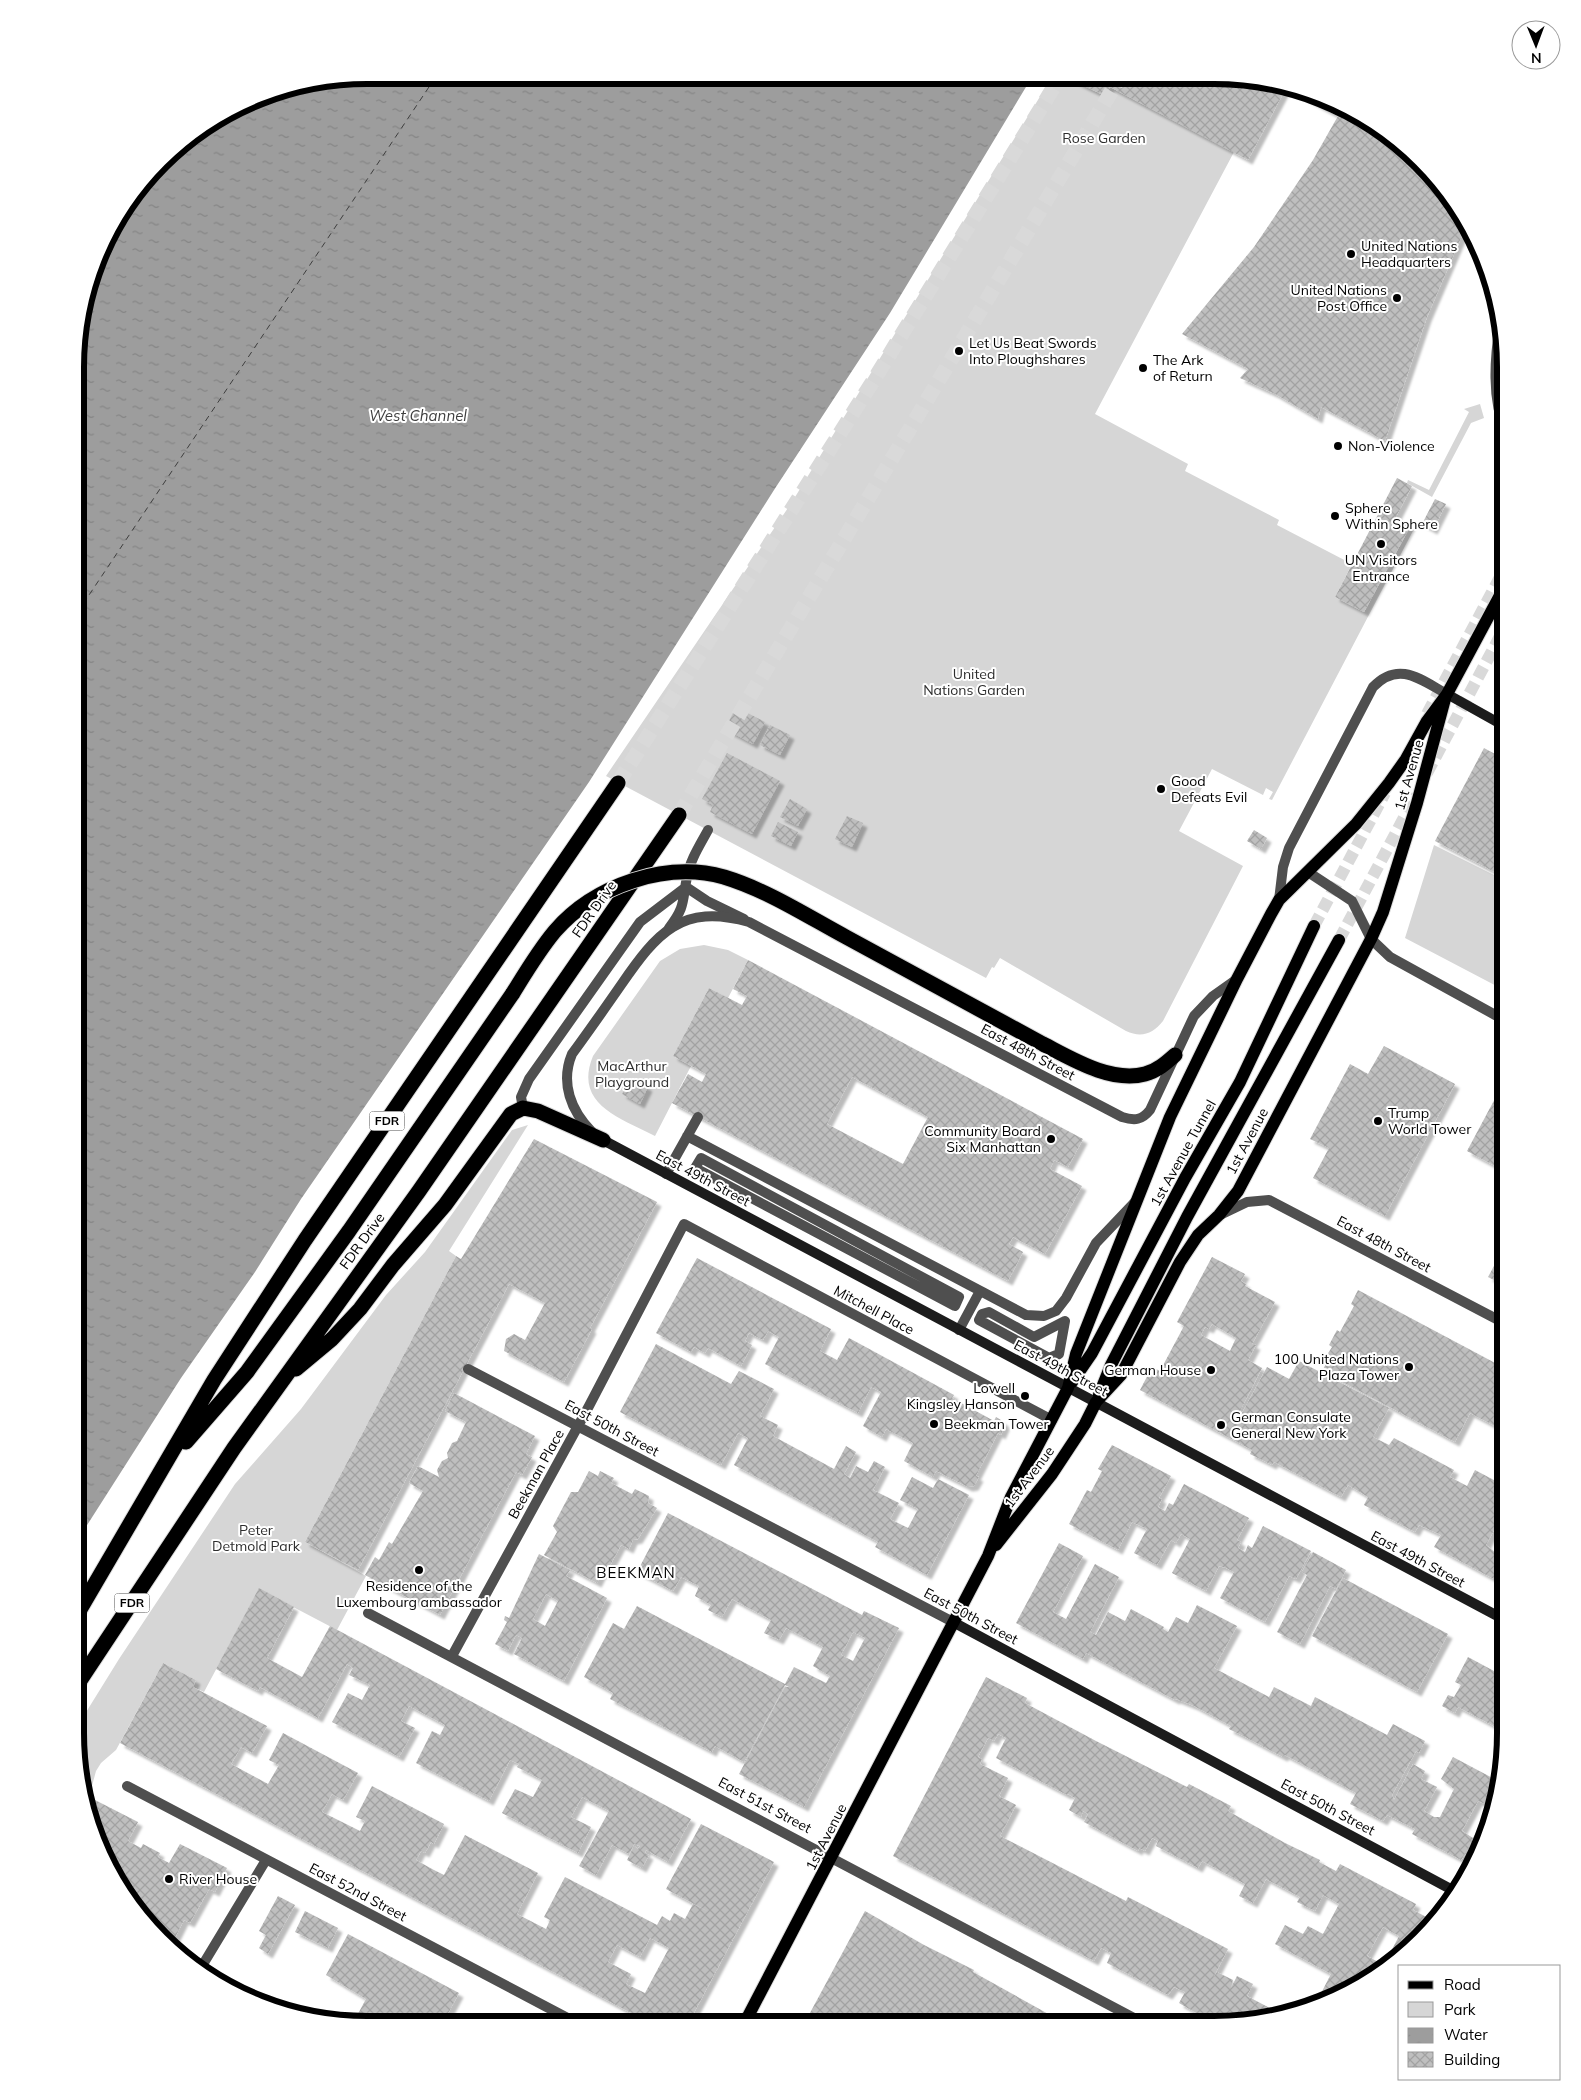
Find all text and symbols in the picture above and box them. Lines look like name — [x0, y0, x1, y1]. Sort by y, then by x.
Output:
north arrow — [1511, 20, 1561, 70]
text: N — [1531, 49, 1542, 67]
park label: Rose Garden — [1062, 129, 1146, 147]
place label: United Nations Headquarters — [1361, 237, 1458, 271]
marker: United Nations Headquarters — [1345, 248, 1357, 260]
place label: United Nations Post Office — [1291, 281, 1387, 315]
marker: United Nations Post Office — [1391, 292, 1403, 304]
place label: Let Us Beat Swords Into Ploughshares — [969, 334, 1097, 368]
marker: Let Us Beat Swords Into Ploughshares — [953, 345, 965, 357]
place label: The Ark of Return — [1153, 351, 1213, 385]
marker: The Ark of Return — [1137, 362, 1149, 374]
water label: West Channel — [369, 406, 467, 425]
place label: Non-Violence — [1348, 437, 1435, 455]
marker: Non-Violence — [1332, 440, 1344, 452]
place label: Sphere Within Sphere — [1345, 499, 1438, 533]
marker: Sphere Within Sphere — [1329, 510, 1341, 522]
marker: UN Visitors Entrance — [1375, 538, 1387, 550]
place label: UN Visitors Entrance — [1345, 551, 1417, 585]
park label: United Nations Garden — [923, 665, 1025, 699]
street label: 1st Avenue — [1390, 738, 1428, 812]
place label: Good Defeats Evil — [1171, 772, 1247, 806]
marker: Good Defeats Evil — [1155, 783, 1167, 795]
street label: FDR Drive — [568, 877, 620, 941]
street label: East 48th Street — [978, 1020, 1078, 1084]
park label: MacArthur Playground — [595, 1057, 669, 1091]
street label: 1st Avenue Tunnel — [1146, 1097, 1220, 1209]
place label: Trump World Tower — [1388, 1104, 1472, 1138]
street label: 1st Avenue — [1222, 1105, 1272, 1177]
road number: FDR — [370, 1112, 404, 1130]
marker: Trump World Tower — [1372, 1115, 1384, 1127]
place label: Community Board Six Manhattan — [924, 1122, 1041, 1156]
marker: Community Board Six Manhattan — [1045, 1133, 1057, 1145]
street label: East 49th Street — [653, 1146, 753, 1210]
street label: FDR Drive — [335, 1209, 389, 1273]
street label: East 48th Street — [1334, 1212, 1434, 1276]
street label: Mitchell Place — [831, 1281, 917, 1339]
street label: East 49th Street — [1011, 1336, 1111, 1400]
place label: 100 United Nations Plaza Tower — [1274, 1350, 1400, 1384]
place label: German House — [1104, 1361, 1201, 1379]
marker: 100 United Nations Plaza Tower — [1403, 1361, 1415, 1373]
marker: German House — [1205, 1364, 1217, 1376]
place label: Lowell Kingsley Hanson — [907, 1379, 1015, 1413]
marker: Lowell Kingsley Hanson — [1019, 1390, 1031, 1402]
street label: East 50th Street — [562, 1396, 662, 1460]
place label: German Consulate General New York — [1231, 1408, 1351, 1442]
place label: Beekman Tower — [944, 1415, 1049, 1433]
marker: Beekman Tower — [928, 1418, 940, 1430]
marker: German Consulate General New York — [1215, 1419, 1227, 1431]
street label: Beekman Place — [504, 1426, 568, 1522]
street label: 1st Avenue — [1000, 1443, 1058, 1511]
park label: Peter Detmold Park — [212, 1521, 301, 1555]
street label: East 49th Street — [1368, 1527, 1468, 1591]
district label: BEEKMAN — [596, 1563, 676, 1582]
marker: Residence of the Luxembourg ambassador — [413, 1564, 425, 1576]
place label: Residence of the Luxembourg ambassador — [336, 1577, 503, 1611]
street label: East 50th Street — [921, 1584, 1021, 1648]
road number: FDR — [114, 1594, 150, 1612]
street label: East 51st Street — [715, 1773, 815, 1837]
street label: East 50th Street — [1278, 1775, 1378, 1839]
street label: 1st Avenue — [802, 1801, 850, 1873]
street label: East 52nd Street — [306, 1859, 410, 1925]
place label: River House — [179, 1870, 257, 1888]
marker: River House — [163, 1873, 175, 1885]
legend — [1398, 1965, 1561, 2080]
text: Road — [1444, 1975, 1481, 1994]
text: Park — [1444, 2000, 1476, 2019]
text: Water — [1444, 2025, 1488, 2044]
text: Building — [1444, 2050, 1500, 2069]

